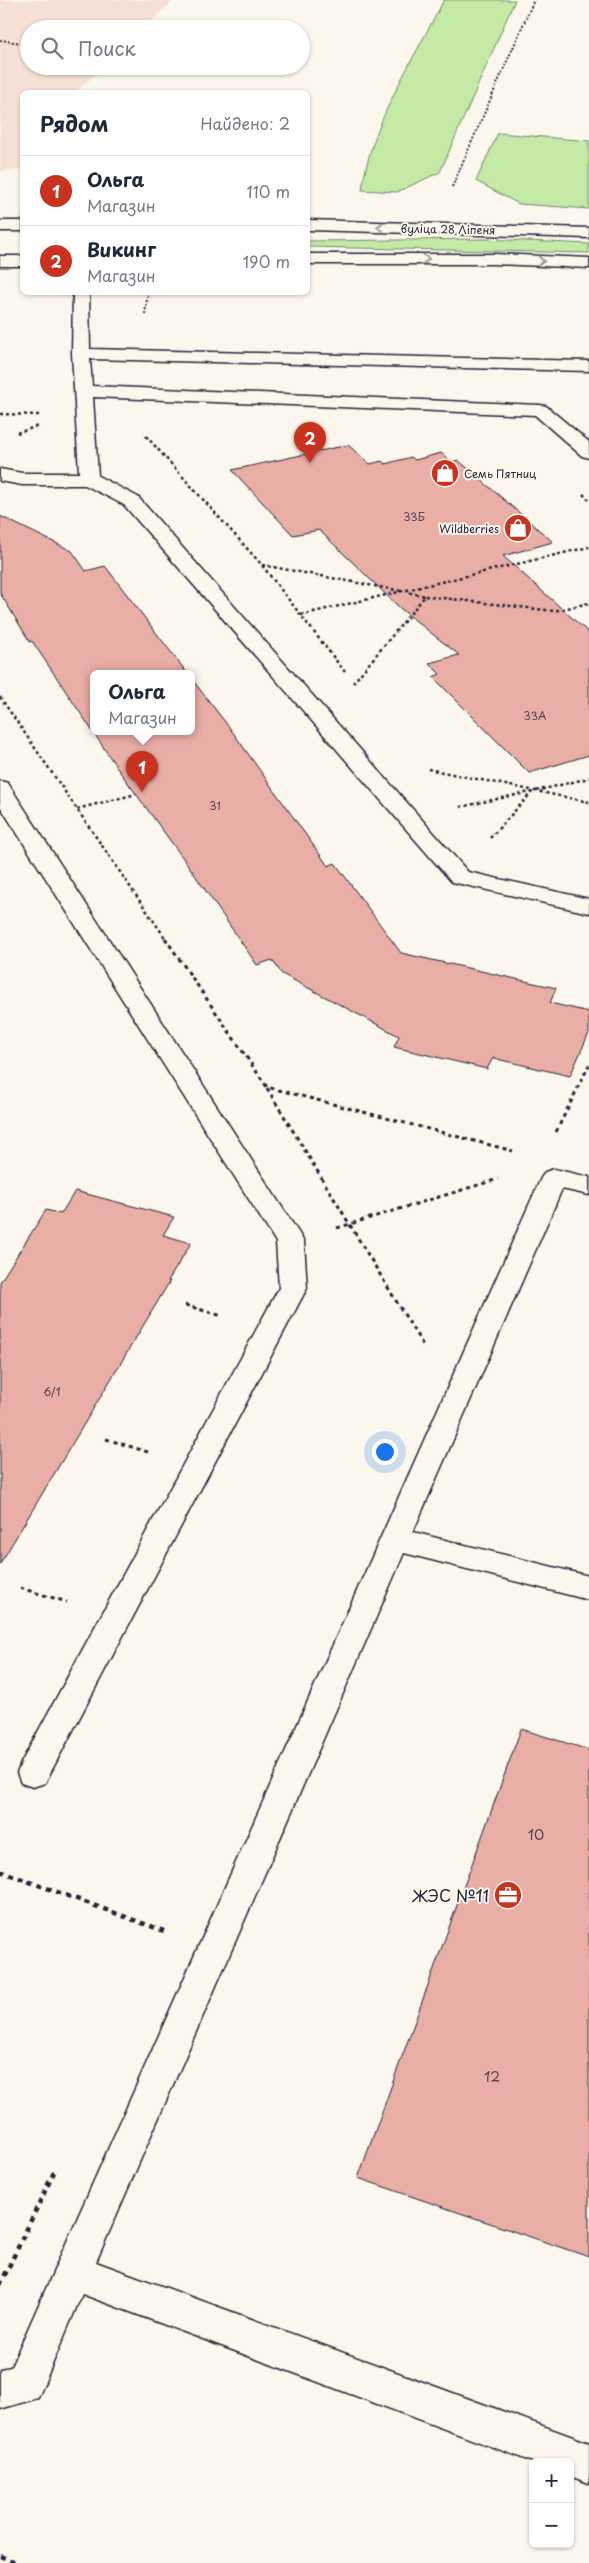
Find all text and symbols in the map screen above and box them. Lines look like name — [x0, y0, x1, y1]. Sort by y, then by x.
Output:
search box — [20, 20, 310, 75]
icon: search — [38, 34, 66, 62]
text: Поиск — [78, 34, 136, 62]
text: Рядом — [40, 107, 108, 139]
text: Найдено: 2 — [200, 111, 290, 135]
text: Ольга — [87, 165, 144, 193]
text: 1 — [52, 179, 60, 203]
text: 110 m — [247, 179, 290, 203]
text: Магазин — [87, 193, 156, 217]
street label: вуліца 28 Ліпеня — [401, 220, 496, 238]
one-way arrow — [376, 222, 384, 232]
text: Викинг — [87, 235, 156, 263]
text: 2 — [50, 249, 62, 273]
text: 190 m — [242, 249, 290, 273]
one-way arrow — [422, 254, 430, 264]
one-way arrow — [538, 256, 546, 266]
text: Магазин — [87, 263, 156, 287]
pin: 2 — [294, 422, 326, 463]
shop icon: Семь Пятниц — [430, 458, 460, 488]
place label: Семь Пятниц — [464, 465, 537, 482]
house number: 33Б — [403, 508, 425, 525]
shop icon: Wildberries — [503, 513, 533, 543]
place label: Wildberries — [439, 520, 499, 537]
popup — [90, 670, 195, 735]
text: Ольга — [108, 677, 166, 705]
text: Магазин — [108, 705, 177, 729]
house number: 33А — [524, 707, 547, 724]
pin: 1 — [126, 751, 158, 792]
house number: 31 — [209, 797, 221, 814]
house number: 6/1 — [43, 1383, 61, 1400]
your location — [372, 1439, 398, 1465]
house number: 10 — [528, 1824, 544, 1845]
office icon: ЖЭС №11 — [493, 1880, 523, 1910]
place label: ЖЭС №11 — [412, 1883, 489, 1907]
house number: 12 — [484, 2066, 500, 2087]
map controls — [529, 2458, 574, 2548]
button: + — [529, 2458, 574, 2503]
button: − — [529, 2503, 574, 2548]

